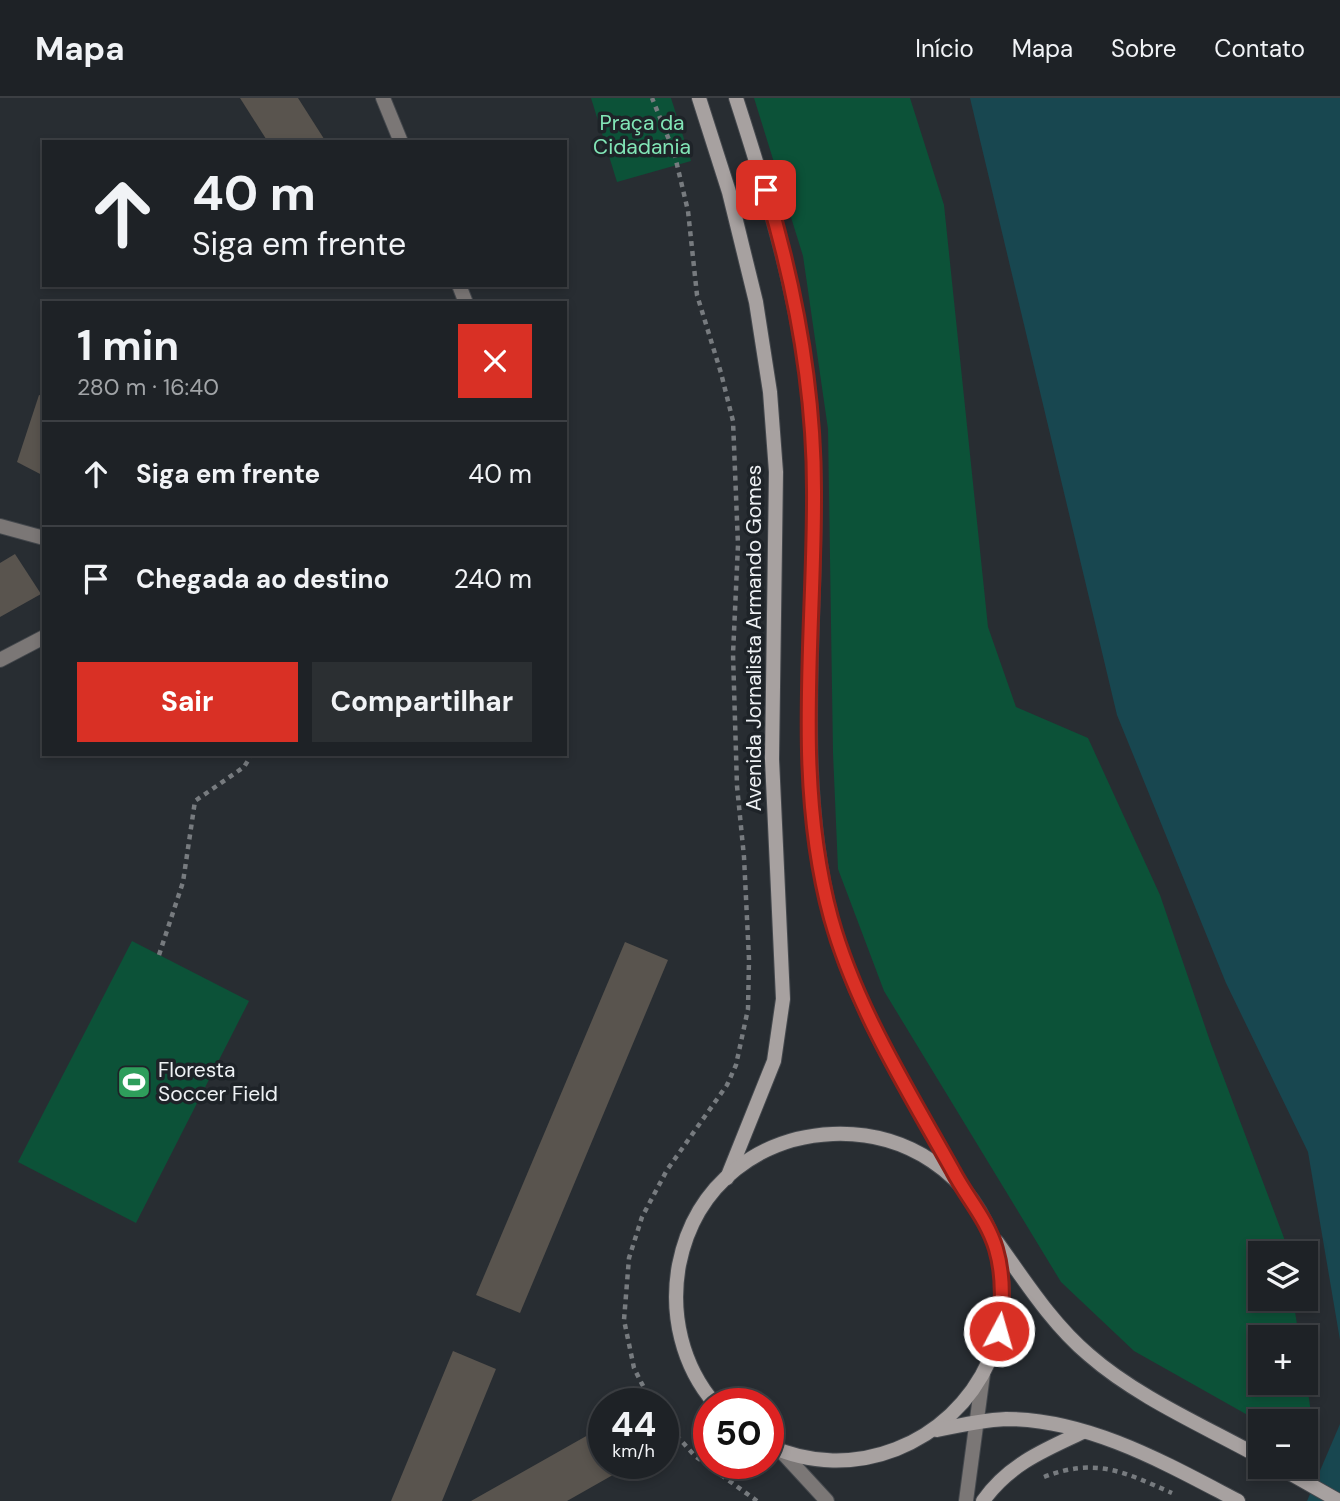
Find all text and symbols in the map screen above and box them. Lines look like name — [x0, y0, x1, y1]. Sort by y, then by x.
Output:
text: Mapa — [35, 27, 125, 70]
text: Início — [915, 33, 974, 64]
text: Mapa — [1012, 33, 1073, 64]
text: Sobre — [1111, 33, 1176, 64]
text: Contato — [1214, 33, 1305, 64]
park label: Praça da Cidadania — [593, 109, 691, 161]
pin — [736, 160, 796, 220]
text: 40 m — [192, 161, 316, 225]
icon: ahead — [77, 168, 168, 259]
icon: arrive — [747, 171, 785, 209]
text: Siga em frente — [192, 223, 406, 265]
text: 1 min — [77, 318, 179, 373]
button: close — [458, 324, 532, 398]
text: 280 m · 16:40 — [77, 372, 219, 402]
icon: ahead — [77, 455, 115, 493]
text: Siga em frente — [136, 457, 320, 491]
text: 40 m — [468, 457, 532, 491]
street label: Avenida Jornalista Armando Gomes — [740, 465, 768, 811]
icon: arrive — [77, 560, 115, 598]
text: Chegada ao destino — [136, 562, 389, 596]
text: 240 m — [454, 562, 532, 596]
button: Sair — [77, 662, 298, 742]
button: Compartilhar — [312, 662, 532, 742]
place label: Floresta Soccer Field — [158, 1056, 278, 1108]
sports icon: Floresta Soccer Field — [115, 1063, 153, 1101]
map controls — [1248, 1241, 1318, 1479]
button: layers — [1248, 1241, 1318, 1311]
position arrow — [962, 1294, 1036, 1368]
button: + — [1248, 1325, 1318, 1395]
speed limit sign: 50 — [693, 1388, 784, 1479]
text: 44 — [611, 1401, 656, 1447]
button: − — [1248, 1409, 1318, 1479]
text: km/h — [612, 1439, 655, 1463]

